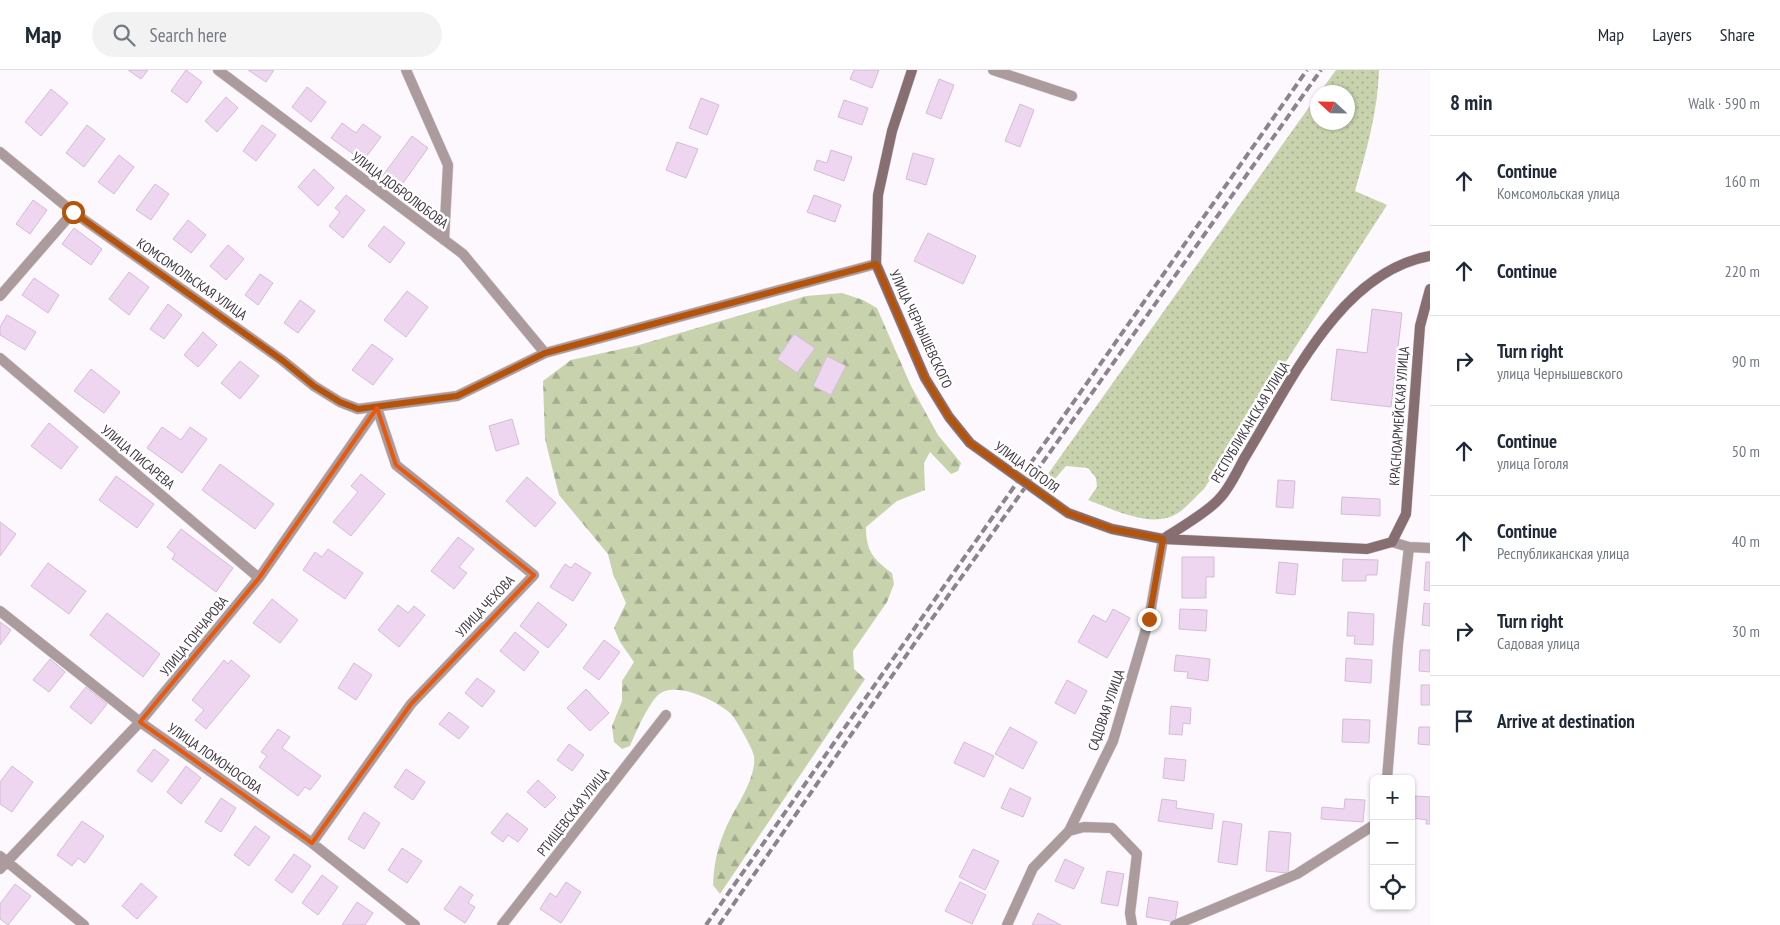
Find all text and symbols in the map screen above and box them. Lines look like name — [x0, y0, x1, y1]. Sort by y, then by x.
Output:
search box — [92, 12, 442, 57]
text: Map — [25, 19, 62, 50]
icon: search — [110, 21, 138, 49]
text: Search here — [150, 23, 227, 47]
text: Map — [1598, 23, 1624, 46]
text: Layers — [1652, 23, 1692, 46]
text: Share — [1720, 23, 1755, 46]
north arrow — [1310, 85, 1355, 130]
text: 8 min — [1450, 89, 1492, 116]
text: Walk · 590 m — [1688, 93, 1760, 113]
street label: УЛИЦА ДОБРОЛЮБОВА — [348, 148, 452, 233]
text: Continue — [1497, 159, 1557, 183]
icon: ahead — [1450, 167, 1478, 195]
text: 160 m — [1725, 171, 1760, 191]
text: Комсомольская улица — [1497, 183, 1620, 203]
route start — [62, 201, 85, 224]
street label: КОМСОМОЛЬСКАЯ УЛИЦА — [133, 234, 251, 324]
icon: ahead — [1450, 257, 1478, 285]
text: Continue — [1497, 259, 1557, 283]
text: 220 m — [1725, 261, 1760, 281]
street label: УЛИЦА ЧЕРНЫШЕВСКОГО — [886, 267, 956, 391]
text: Turn right — [1497, 339, 1563, 363]
street label: КРАСНОАРМЕЙСКАЯ УЛИЦА — [1385, 345, 1413, 486]
icon: right — [1450, 347, 1478, 375]
text: 90 m — [1732, 351, 1760, 371]
street label: РЕСПУБЛИКАНСКАЯ УЛИЦА — [1207, 358, 1294, 486]
text: улица Чернышевского — [1497, 363, 1623, 383]
street label: УЛИЦА ПИСАРЕВА — [97, 421, 179, 493]
text: Continue — [1497, 429, 1557, 453]
street label: УЛИЦА ГОГОЛЯ — [991, 437, 1063, 497]
icon: ahead — [1450, 437, 1478, 465]
text: 50 m — [1732, 441, 1760, 461]
text: улица Гоголя — [1497, 453, 1569, 473]
text: Continue — [1497, 519, 1557, 543]
icon: ahead — [1450, 527, 1478, 555]
text: 40 m — [1732, 531, 1760, 551]
text: Республиканская улица — [1497, 543, 1629, 563]
street label: УЛИЦА ЧЕХОВА — [452, 571, 518, 641]
street label: УЛИЦА ГОНЧАРОВА — [156, 592, 232, 680]
route end — [1138, 608, 1161, 631]
text: Turn right — [1497, 609, 1563, 633]
icon: right — [1450, 617, 1478, 645]
text: 30 m — [1732, 621, 1760, 641]
text: Садовая улица — [1497, 633, 1580, 653]
street label: САДОВАЯ УЛИЦА — [1084, 667, 1128, 753]
icon: arrive — [1450, 707, 1478, 735]
text: Arrive at destination — [1497, 709, 1635, 733]
street label: УЛИЦА ЛОМОНОСОВА — [164, 719, 266, 797]
street label: РТИЩЕВСКАЯ УЛИЦА — [533, 764, 613, 860]
map controls — [1370, 775, 1415, 910]
button: + — [1370, 775, 1415, 820]
button: − — [1370, 820, 1415, 865]
button: locate — [1370, 865, 1415, 910]

